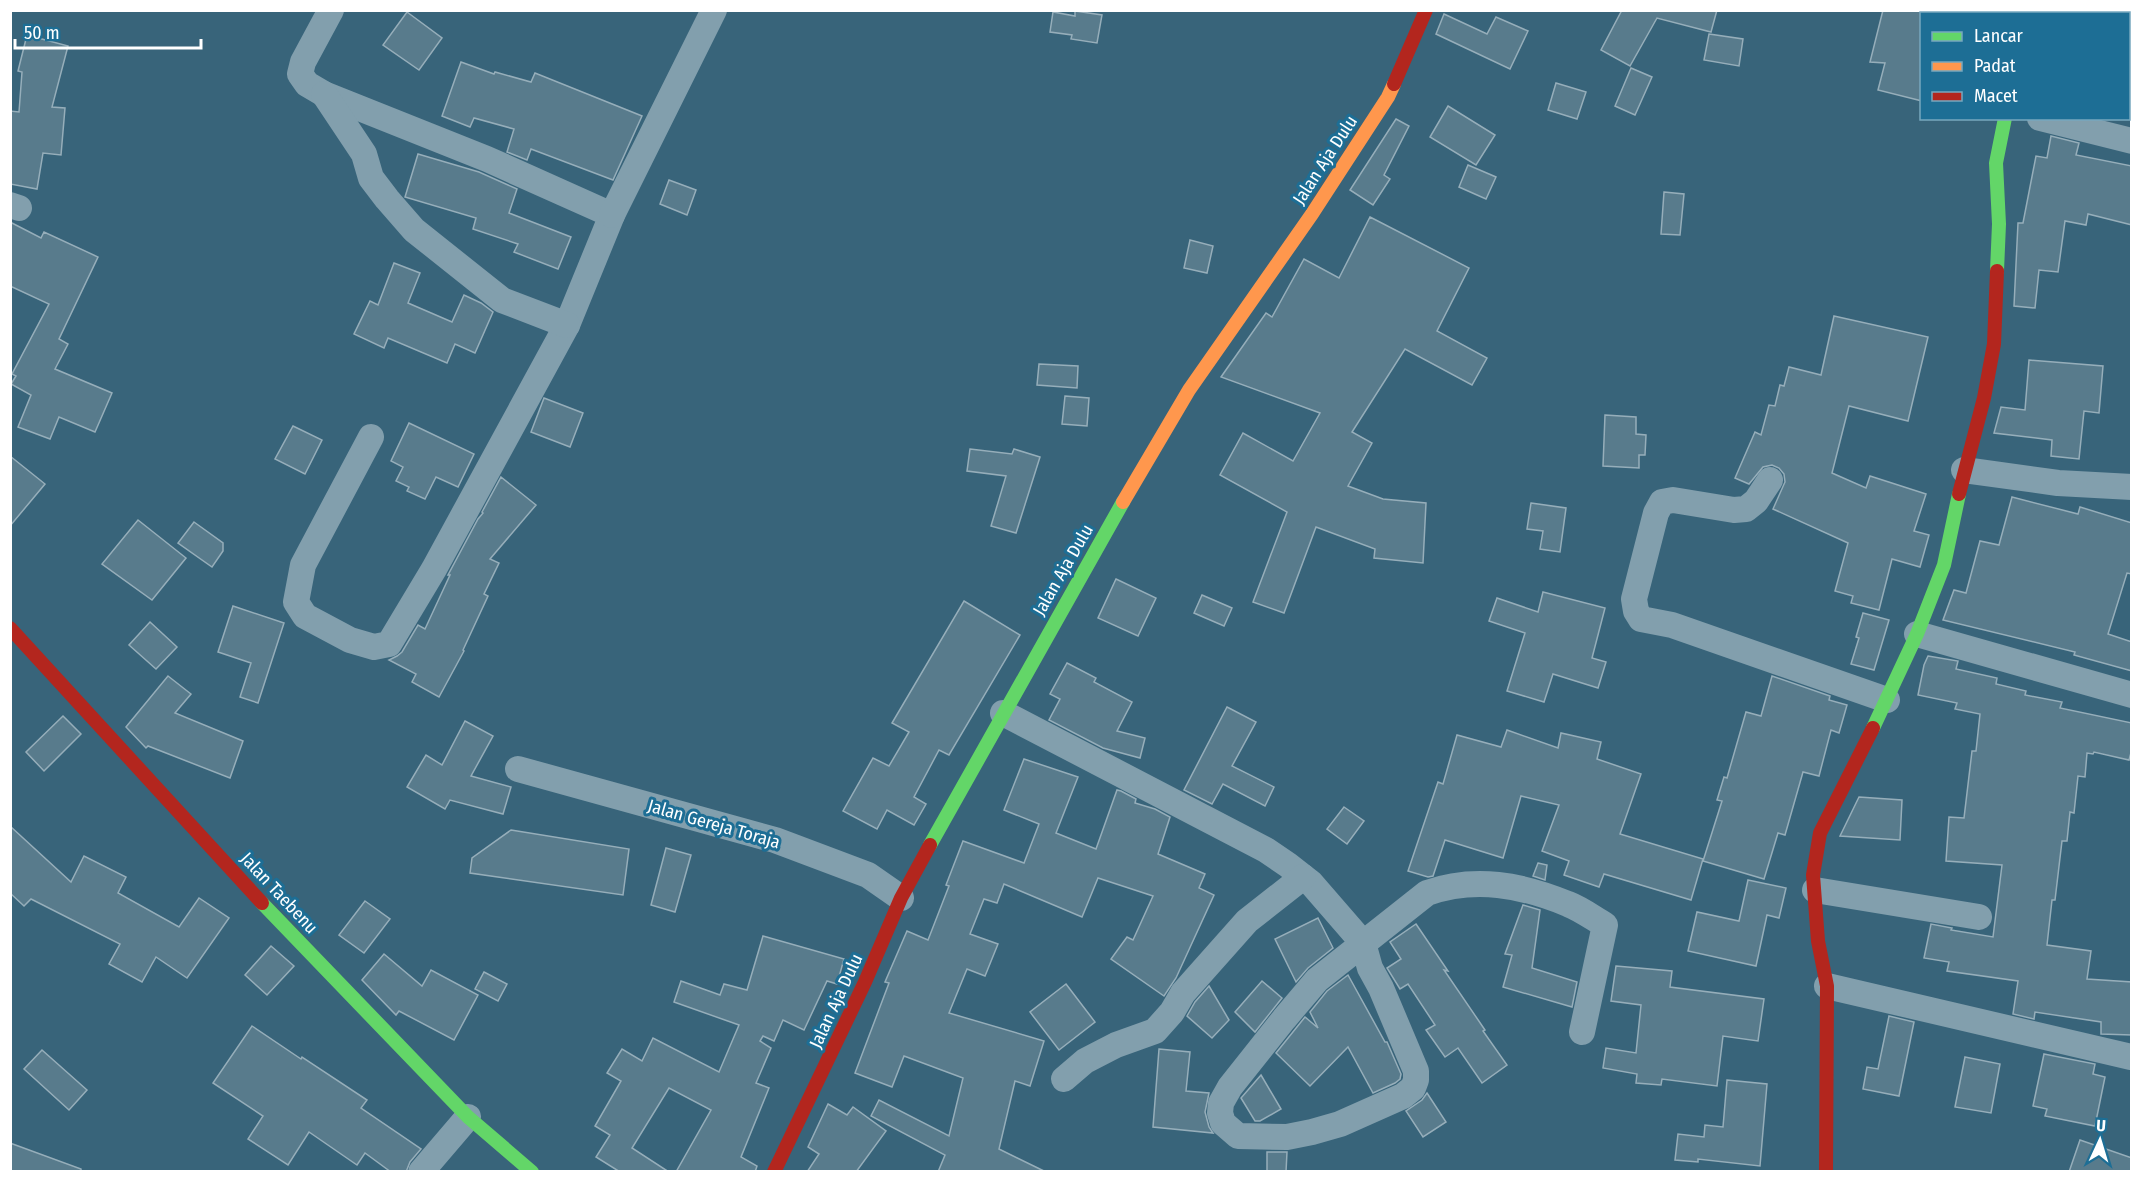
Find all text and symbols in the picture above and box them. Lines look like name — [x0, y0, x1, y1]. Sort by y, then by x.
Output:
scale bar — [15, 12, 201, 50]
legend — [1920, 12, 2130, 120]
text: 50 m — [24, 22, 60, 44]
text: Lancar — [1974, 25, 2023, 47]
text: Padat — [1974, 55, 2016, 77]
text: Macet — [1974, 85, 2018, 107]
street label: Jalan Aja Dulu — [1288, 111, 1362, 209]
street label: Jalan Aja Dulu — [1028, 520, 1098, 620]
street label: Jalan Gereja Toraja — [645, 795, 783, 853]
street label: Jalan Taebenu — [236, 848, 322, 938]
street label: Jalan Aja Dulu — [805, 950, 867, 1052]
north arrow — [2070, 1110, 2130, 1170]
text: U — [2096, 1116, 2106, 1135]

